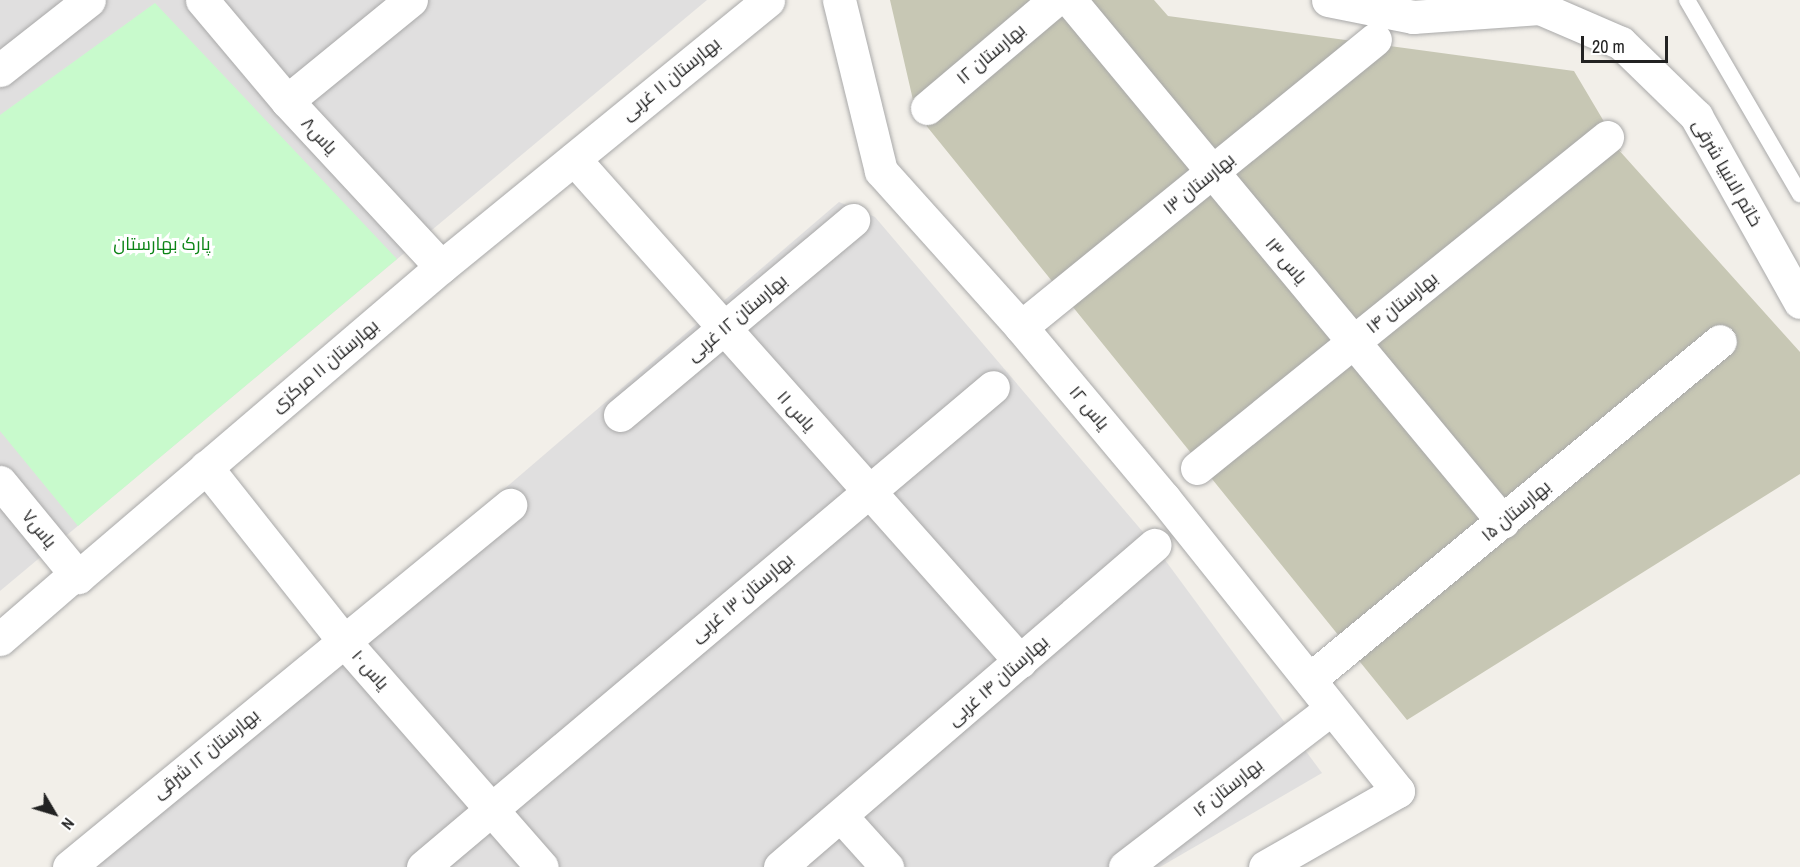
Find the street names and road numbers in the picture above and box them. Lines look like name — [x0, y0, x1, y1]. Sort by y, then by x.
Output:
street label: بهارستان ۱۲ — [952, 19, 1030, 89]
street label: بهارستان ۱۱ غربی — [617, 33, 725, 125]
street label: یاس۸ — [296, 113, 342, 159]
street label: خاتم الانبیا شرقی — [1688, 115, 1766, 231]
street label: بهارستان ۱۳ — [1159, 149, 1239, 219]
street label: یاس ۱۳ — [1260, 233, 1312, 289]
street label: بهارستان ۱۴ — [1362, 268, 1442, 338]
street label: بهارستان ۱۲ غربی — [682, 270, 792, 366]
street label: بهارستان ۱۱ مرکزی — [267, 315, 383, 417]
street label: یاس ۱۲ — [1064, 381, 1114, 435]
street label: یاس ۱۱ — [772, 386, 820, 436]
street label: بهارستان ۱۵ — [1477, 476, 1555, 546]
street label: یاس۷ — [17, 505, 61, 553]
street label: بهارستان ۱۳ غربی — [686, 549, 798, 647]
street label: بهارستان ۱۴ غربی — [943, 631, 1053, 731]
street label: یاس ۱۰ — [347, 646, 393, 694]
street label: بهارستان ۱۲ شرقی — [148, 704, 264, 804]
street label: بهارستان ۱۶ — [1189, 754, 1267, 822]

